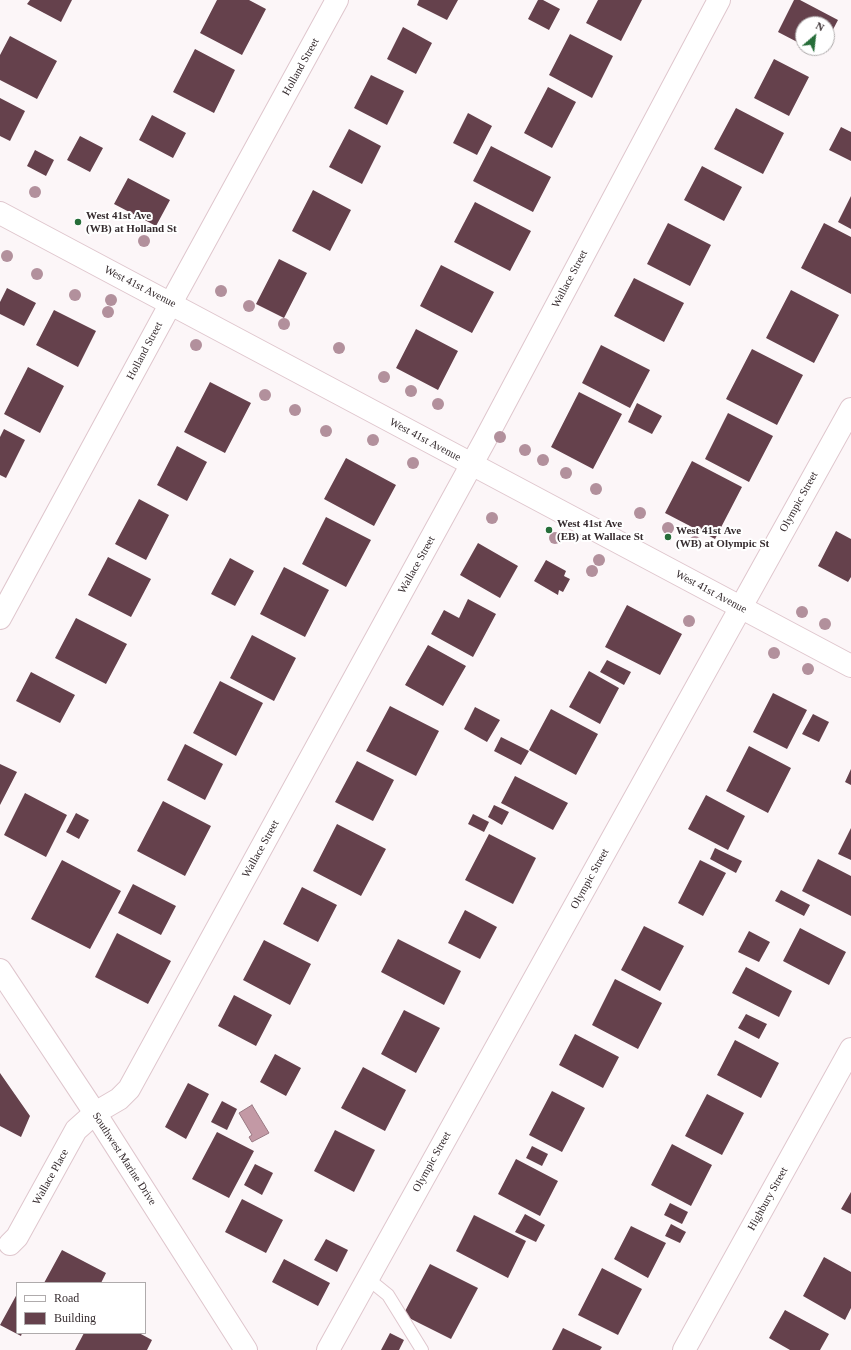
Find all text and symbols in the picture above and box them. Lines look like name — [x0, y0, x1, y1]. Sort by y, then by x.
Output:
north arrow — [795, 16, 835, 56]
text: N — [814, 19, 826, 33]
street label: Holland Street — [280, 36, 322, 98]
place label: West 41st Ave (WB) at Holland St — [86, 209, 177, 235]
marker: West 41st Ave (WB) at Holland St — [73, 217, 83, 227]
street label: Wallace Street — [549, 248, 591, 310]
street label: West 41st Avenue — [102, 263, 178, 311]
street label: Holland Street — [124, 320, 166, 382]
street label: West 41st Avenue — [387, 416, 463, 464]
street label: Olympic Street — [777, 470, 821, 534]
place label: West 41st Ave (EB) at Wallace St — [557, 517, 643, 543]
place label: West 41st Ave (WB) at Olympic St — [676, 524, 769, 550]
marker: West 41st Ave (EB) at Wallace St — [544, 525, 554, 535]
marker: West 41st Ave (WB) at Olympic St — [663, 532, 673, 542]
street label: Wallace Street — [396, 534, 438, 596]
street label: West 41st Avenue — [673, 568, 749, 616]
street label: Wallace Street — [240, 818, 282, 880]
street label: Olympic Street — [568, 847, 612, 911]
street label: Southwest Marine Drive — [89, 1110, 159, 1208]
street label: Olympic Street — [410, 1130, 454, 1194]
street label: Wallace Place — [30, 1147, 72, 1207]
street label: Highbury Street — [745, 1165, 791, 1233]
legend — [16, 1282, 146, 1334]
text: Road — [54, 1291, 79, 1305]
text: Building — [54, 1311, 96, 1325]

